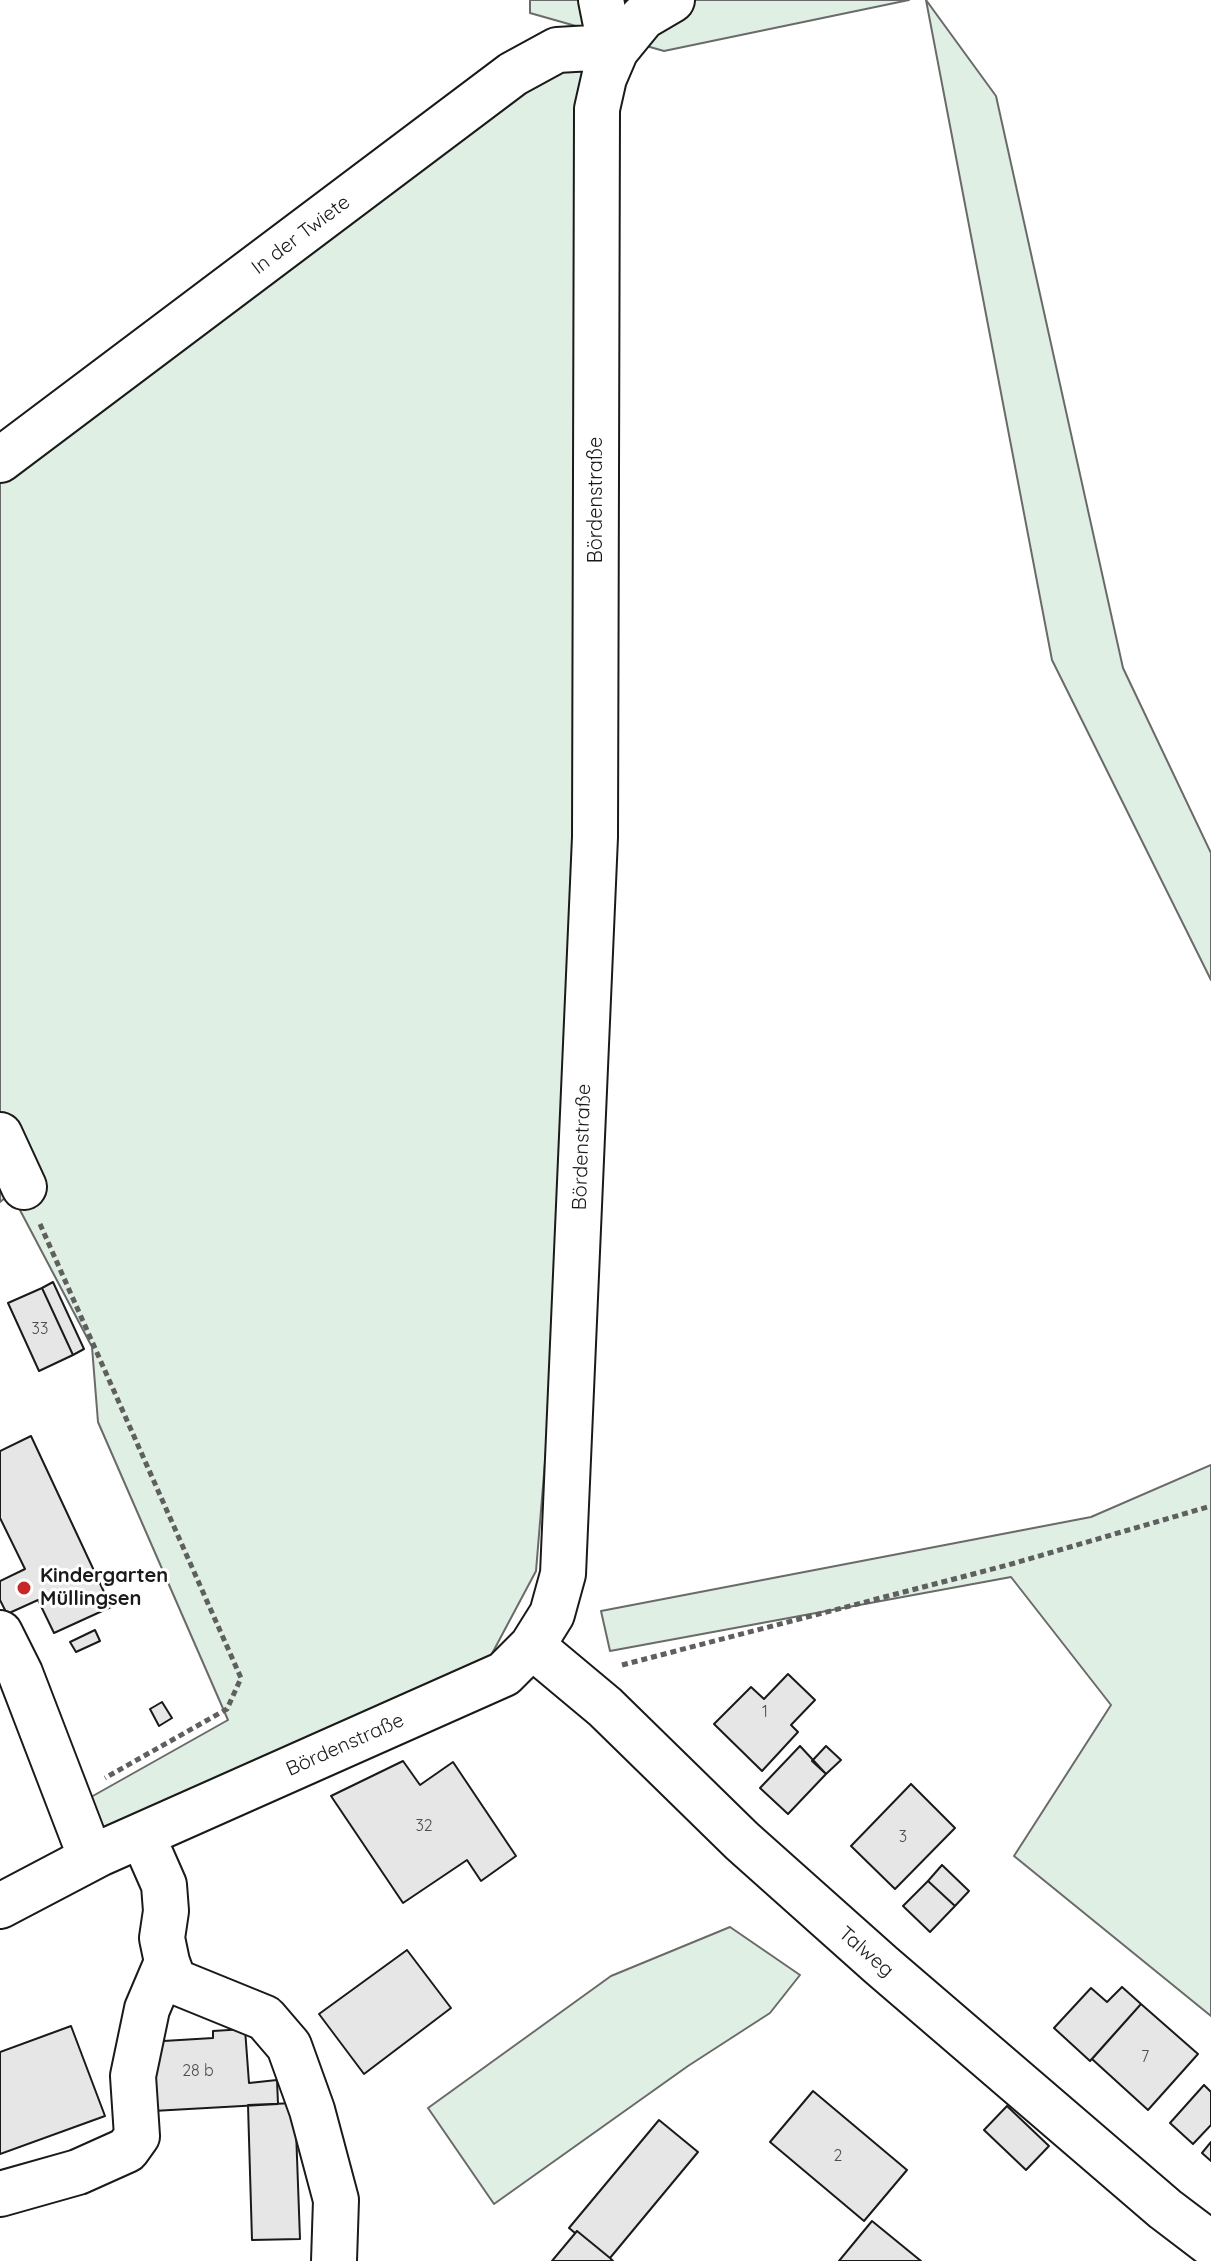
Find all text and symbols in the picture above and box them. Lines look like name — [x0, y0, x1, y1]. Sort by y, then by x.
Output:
street label: In der Twiete — [247, 190, 355, 280]
street label: Bördenstraße — [584, 437, 608, 563]
street label: Bördenstraße — [568, 1083, 596, 1211]
house number: 33 — [32, 1319, 48, 1339]
place label: Kindergarten Müllingsen — [40, 1564, 168, 1611]
marker: Kindergarten Müllingsen — [15, 1579, 33, 1597]
house number: 1 — [762, 1702, 768, 1722]
street label: Bördenstraße — [282, 1708, 408, 1782]
house number: 32 — [415, 1816, 433, 1836]
house number: 3 — [899, 1827, 907, 1847]
street label: Talweg — [834, 1922, 898, 1982]
house number: 7 — [1141, 2047, 1149, 2067]
house number: 28 b — [182, 2061, 214, 2081]
house number: 2 — [834, 2146, 842, 2166]

